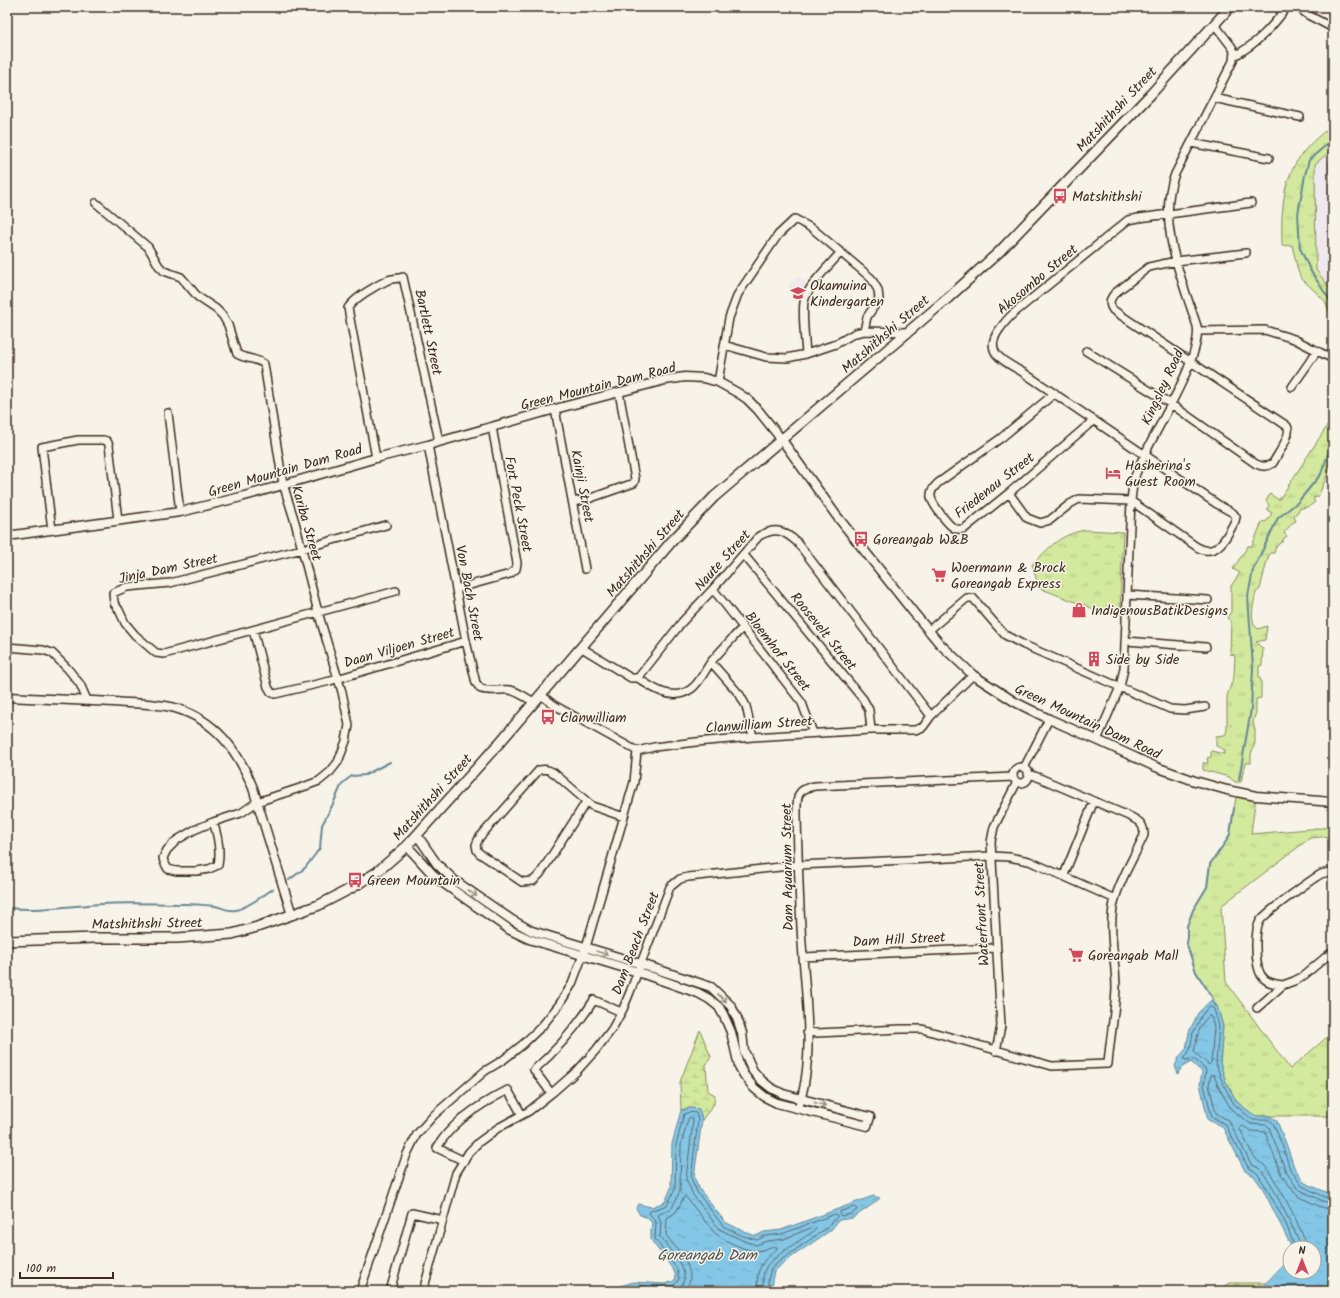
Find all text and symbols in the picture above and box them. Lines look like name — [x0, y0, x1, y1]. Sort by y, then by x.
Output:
street label: Matshithshi Street — [1071, 61, 1163, 158]
place label: Matshithshi — [1072, 186, 1142, 208]
bus stop icon: Matshithshi — [1051, 187, 1069, 205]
street label: Akosombo Street — [992, 239, 1083, 320]
place label: Okamuina Kindergarten — [810, 275, 884, 313]
school or university icon: Okamuina Kindergarten — [789, 284, 807, 302]
street label: Bartlett Street — [408, 287, 448, 378]
street label: Matshithshi Street — [837, 290, 935, 379]
street label: Kingsley Road — [1136, 345, 1191, 429]
street label: Green Mountain Dam Road — [518, 357, 679, 417]
street label: Green Mountain Dam Road — [206, 438, 366, 503]
street label: Friedenau Street — [950, 447, 1040, 524]
street label: Kainji Street — [564, 448, 600, 525]
street label: Fort Peck Street — [498, 454, 538, 555]
place label: Hasherina's Guest Room — [1125, 455, 1196, 493]
hotel icon: Hasherina's Guest Room — [1104, 464, 1122, 482]
street label: Kariba Street — [285, 483, 328, 564]
street label: Matshithshi Street — [601, 504, 691, 603]
street label: Naute Street — [689, 525, 757, 596]
place label: Goreangab W&B — [873, 529, 969, 551]
bus stop icon: Goreangab W&B — [852, 530, 870, 548]
street label: Von Bach Street — [449, 543, 489, 644]
street label: Jinja Dam Street — [117, 548, 220, 590]
place label: Woermann & Brock Goreangab Express — [951, 557, 1066, 595]
supermarket icon: Woermann & Brock Goreangab Express — [930, 566, 948, 584]
street label: Roosevelt Street — [785, 588, 862, 676]
place label: IndigenousBatikDesigns — [1091, 600, 1228, 622]
shop icon: IndigenousBatikDesigns — [1070, 601, 1088, 619]
street label: Bloemhof Street — [739, 607, 816, 697]
street label: Daan Viljoen Street — [341, 621, 458, 674]
place label: Side by Side — [1106, 649, 1180, 671]
building icon: Side by Side — [1085, 650, 1103, 668]
street label: Green Mountain Dam Road — [1011, 678, 1165, 766]
place label: Clanwilliam — [560, 707, 627, 729]
bus stop icon: Clanwilliam — [539, 708, 557, 726]
street label: Clanwilliam Street — [705, 710, 814, 740]
street label: Matshithshi Street — [388, 749, 478, 846]
street label: Dam Aquarium Street — [776, 802, 800, 931]
street label: Waterfront Street — [968, 861, 996, 967]
place label: Green Mountain — [367, 870, 460, 892]
bus stop icon: Green Mountain — [346, 871, 364, 889]
street label: Dam Beach Street — [606, 888, 666, 998]
one-way arrow — [467, 889, 478, 897]
street label: Matshithshi Street — [91, 912, 203, 936]
street label: Dam Hill Street — [852, 927, 947, 953]
place label: Goreangab Mall — [1088, 945, 1179, 967]
supermarket icon: Goreangab Mall — [1067, 946, 1085, 964]
one-way arrow — [595, 949, 607, 957]
one-way arrow — [717, 993, 728, 1002]
one-way arrow — [813, 1100, 826, 1108]
north arrow — [1282, 1240, 1322, 1280]
text: N — [1299, 1242, 1306, 1260]
water label: Goreangab Dam — [657, 1244, 758, 1268]
scale bar — [20, 1254, 113, 1280]
text: 100 m — [26, 1259, 57, 1278]

